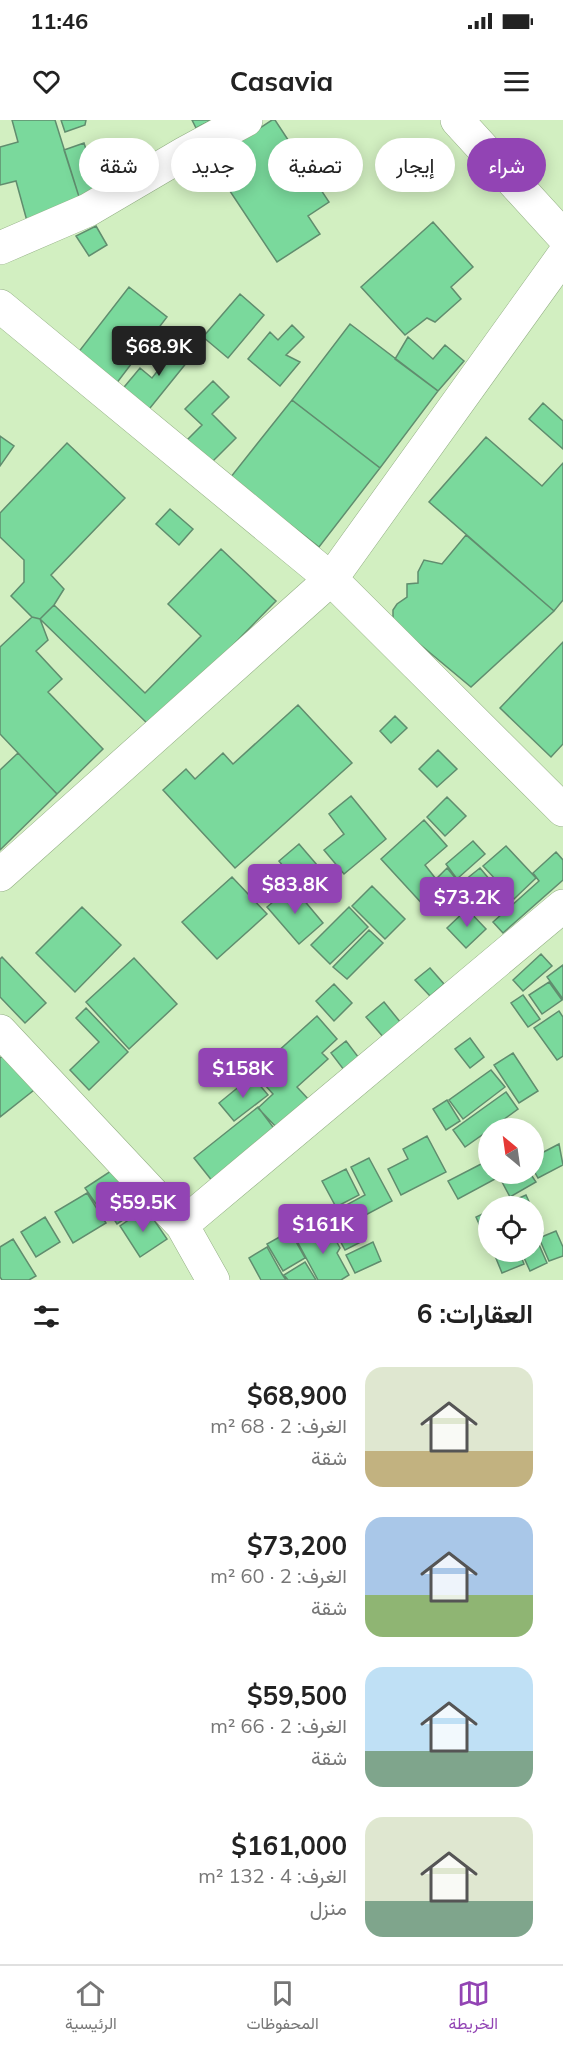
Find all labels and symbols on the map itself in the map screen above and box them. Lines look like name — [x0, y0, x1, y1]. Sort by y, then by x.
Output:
pin: $68.9K — [110, 326, 208, 377]
pin: $83.8K — [246, 864, 344, 915]
pin: $73.2K — [418, 877, 516, 928]
pin: $158K — [201, 1048, 285, 1099]
north arrow — [478, 1118, 544, 1184]
pin: $59.5K — [94, 1182, 192, 1233]
pin: $161K — [281, 1204, 365, 1255]

